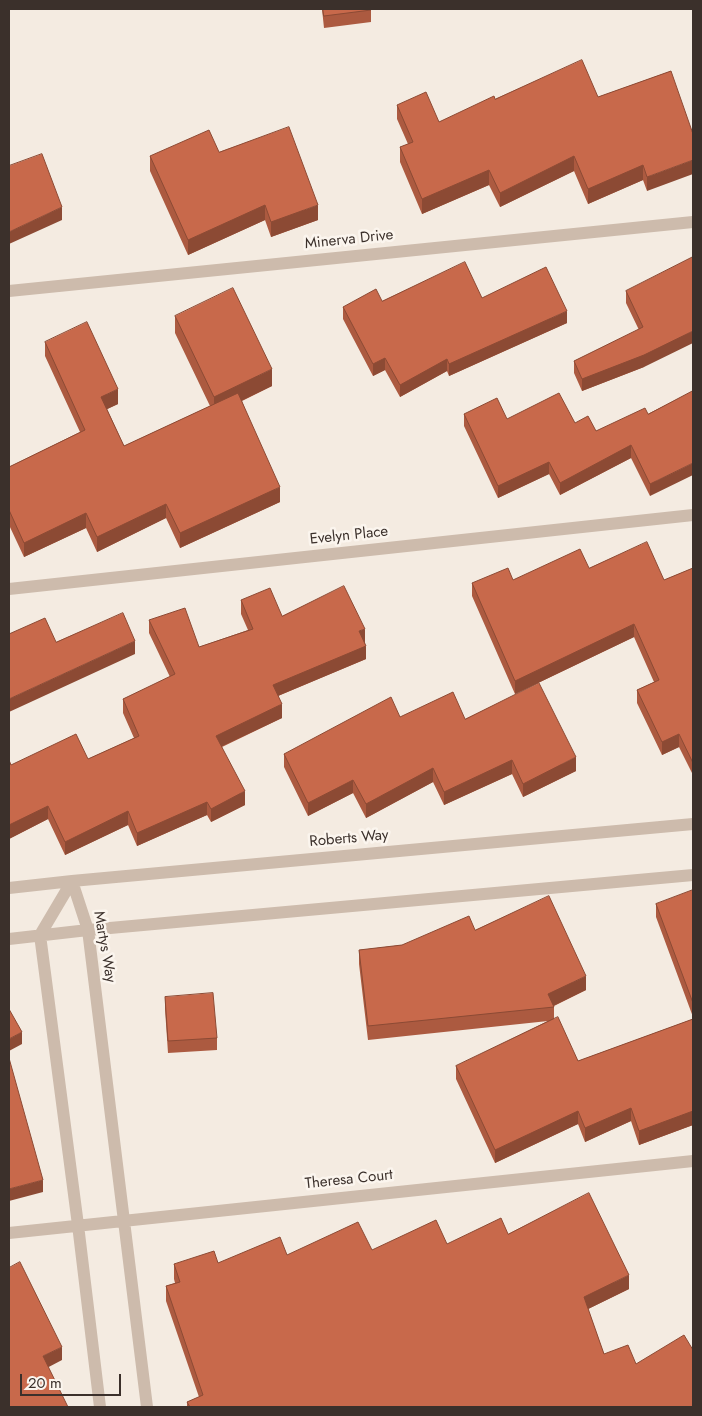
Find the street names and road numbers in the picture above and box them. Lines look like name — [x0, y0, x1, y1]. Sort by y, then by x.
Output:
street label: Minerva Drive — [304, 226, 394, 254]
street label: Evelyn Place — [309, 523, 389, 549]
street label: Roberts Way — [309, 827, 389, 851]
street label: Martys Way — [89, 910, 119, 984]
street label: Theresa Court — [304, 1166, 394, 1194]

